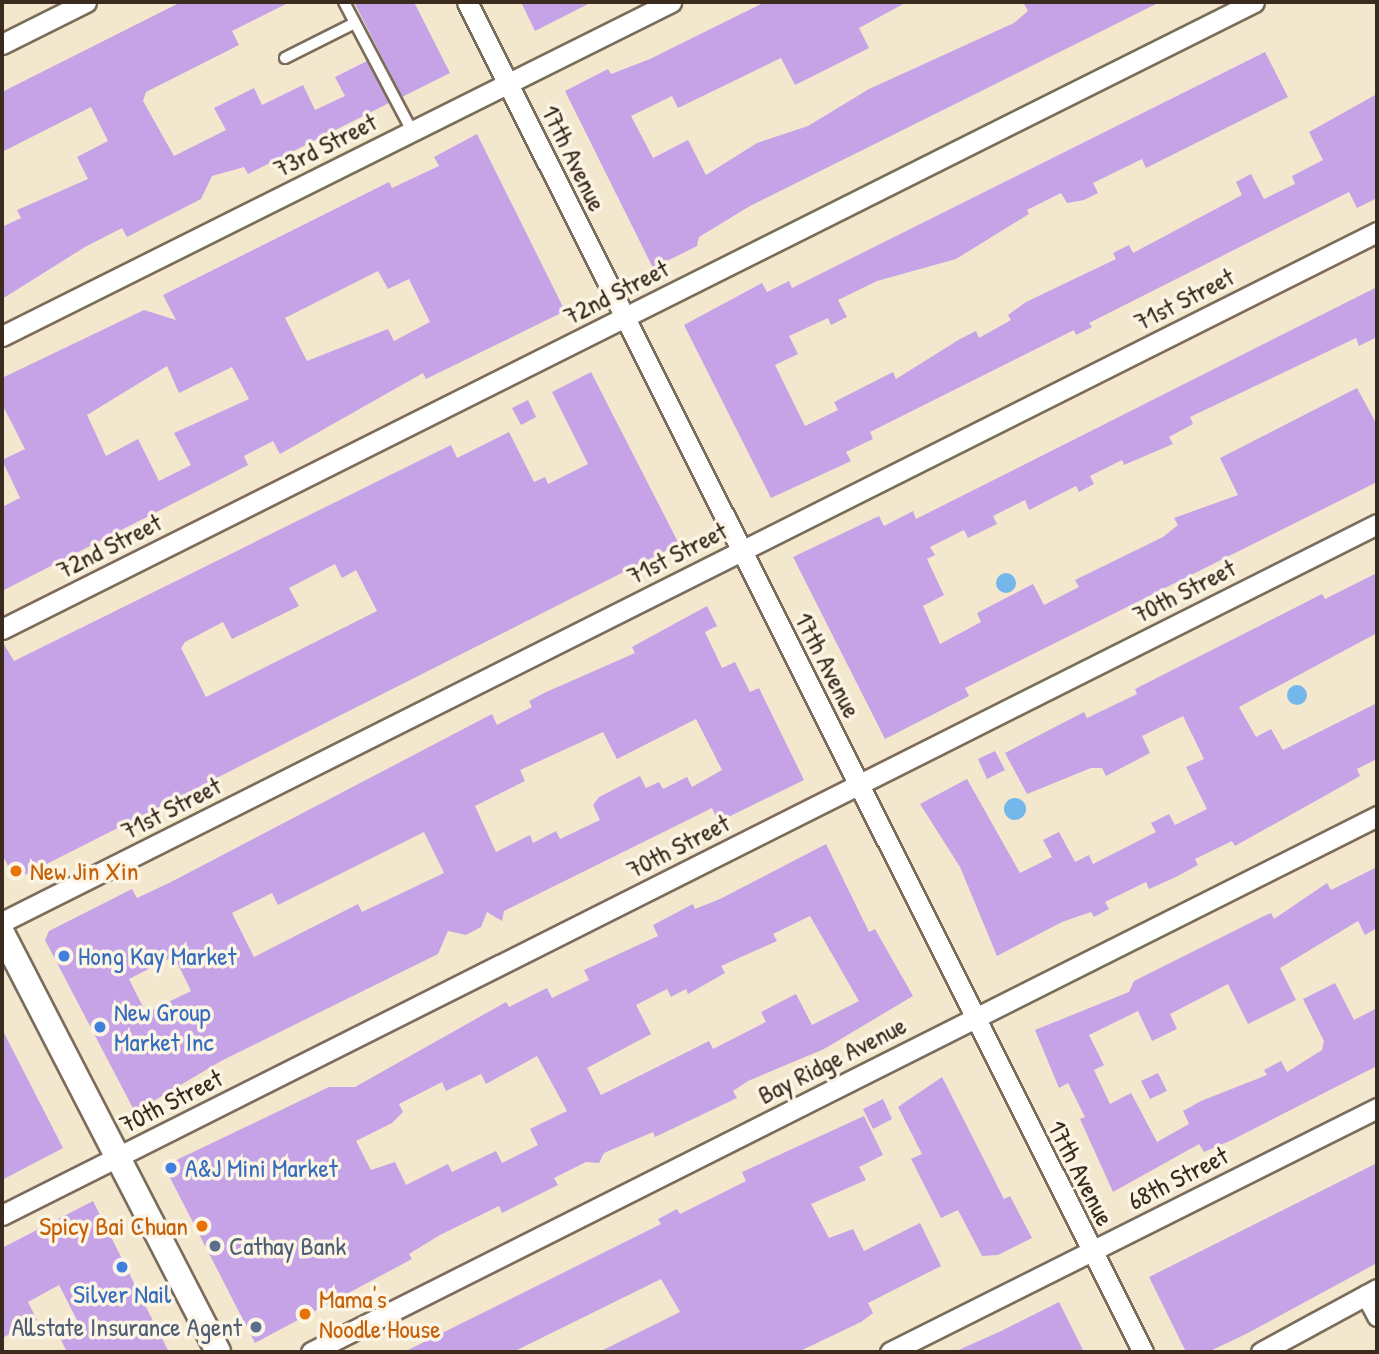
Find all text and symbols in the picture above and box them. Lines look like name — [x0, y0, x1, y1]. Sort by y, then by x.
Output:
street label: 17th Avenue — [535, 100, 613, 216]
street label: 73rd Street — [268, 106, 382, 184]
street label: 72nd Street — [558, 252, 674, 332]
street label: 71st Street — [1129, 261, 1239, 337]
street label: 72nd Street — [51, 506, 167, 586]
street label: 71st Street — [622, 515, 732, 591]
street label: 70th Street — [1128, 552, 1240, 630]
street label: 17th Avenue — [788, 607, 868, 723]
street label: 71st Street — [116, 770, 226, 846]
street label: 70th Street — [622, 807, 734, 885]
place label: New Jin Xin — [30, 855, 139, 887]
marker: New Jin Xin — [8, 863, 24, 879]
place label: Hong Kay Market — [78, 940, 236, 972]
marker: Hong Kay Market — [56, 948, 72, 964]
place label: New Group Market Inc — [114, 996, 214, 1058]
street label: Bay Ridge Avenue — [753, 1009, 911, 1111]
marker: New Group Market Inc — [92, 1019, 108, 1035]
street label: 70th Street — [115, 1062, 227, 1140]
street label: 17th Avenue — [1041, 1115, 1121, 1231]
street label: 68th Street — [1123, 1140, 1233, 1216]
place label: A&J Mini Market — [185, 1152, 338, 1184]
marker: A&J Mini Market — [163, 1160, 179, 1176]
place label: Spicy Bai Chuan — [39, 1210, 188, 1242]
marker: Spicy Bai Chuan — [194, 1218, 210, 1234]
place label: Cathay Bank — [229, 1230, 346, 1262]
marker: Cathay Bank — [207, 1238, 223, 1254]
marker: Silver Nail — [114, 1259, 130, 1275]
place label: Silver Nail — [73, 1278, 171, 1310]
place label: Mama's Noodle House — [319, 1283, 441, 1344]
marker: Mama's Noodle House — [297, 1306, 313, 1322]
place label: Allstate Insurance Agent — [12, 1311, 242, 1343]
marker: Allstate Insurance Agent — [248, 1319, 264, 1335]

